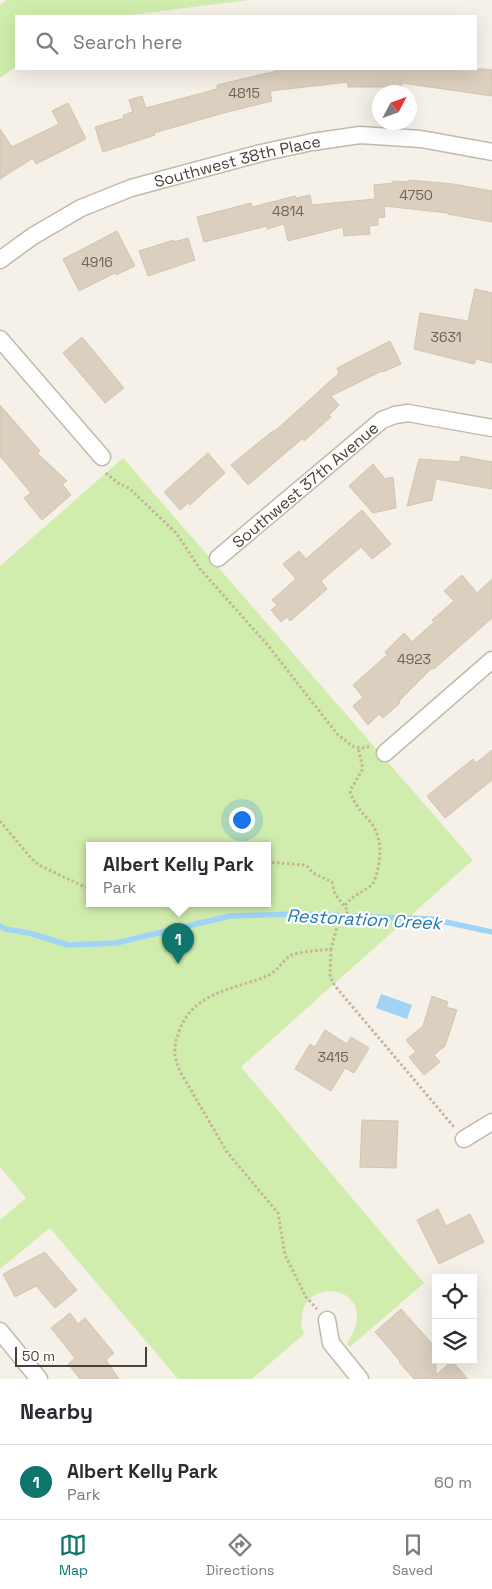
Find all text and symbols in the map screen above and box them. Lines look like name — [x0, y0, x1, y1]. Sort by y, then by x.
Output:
search box — [15, 15, 477, 70]
icon: search — [33, 29, 61, 57]
text: Search here — [73, 30, 183, 55]
house number: 4815 — [228, 84, 260, 102]
north arrow — [372, 85, 417, 130]
street label: Southwest 38th Place — [152, 130, 322, 192]
house number: 4750 — [399, 186, 433, 204]
house number: 4814 — [272, 202, 304, 220]
house number: 4916 — [81, 253, 113, 271]
house number: 3631 — [430, 328, 462, 346]
street label: Southwest 37th Avenue — [228, 417, 383, 552]
house number: 4923 — [397, 650, 431, 668]
your location — [229, 807, 255, 833]
popup — [86, 842, 271, 907]
text: Albert Kelly Park — [103, 852, 254, 877]
text: Park — [103, 877, 136, 898]
water label: Restoration Creek — [286, 903, 444, 935]
pin: 1 — [162, 923, 194, 964]
house number: 3415 — [317, 1048, 349, 1066]
map controls — [432, 1274, 477, 1364]
button: locate — [432, 1274, 477, 1319]
button: layers — [432, 1319, 477, 1364]
scale bar — [15, 1344, 148, 1367]
text: 50 m — [22, 1347, 55, 1365]
text: Nearby — [20, 1398, 93, 1425]
text: Albert Kelly Park — [67, 1459, 218, 1484]
text: 1 — [32, 1472, 40, 1493]
text: 60 m — [434, 1472, 472, 1493]
text: Park — [67, 1484, 100, 1505]
tab: Map — [59, 1531, 88, 1579]
tab: Directions — [206, 1531, 274, 1579]
tab: Saved — [392, 1531, 433, 1579]

